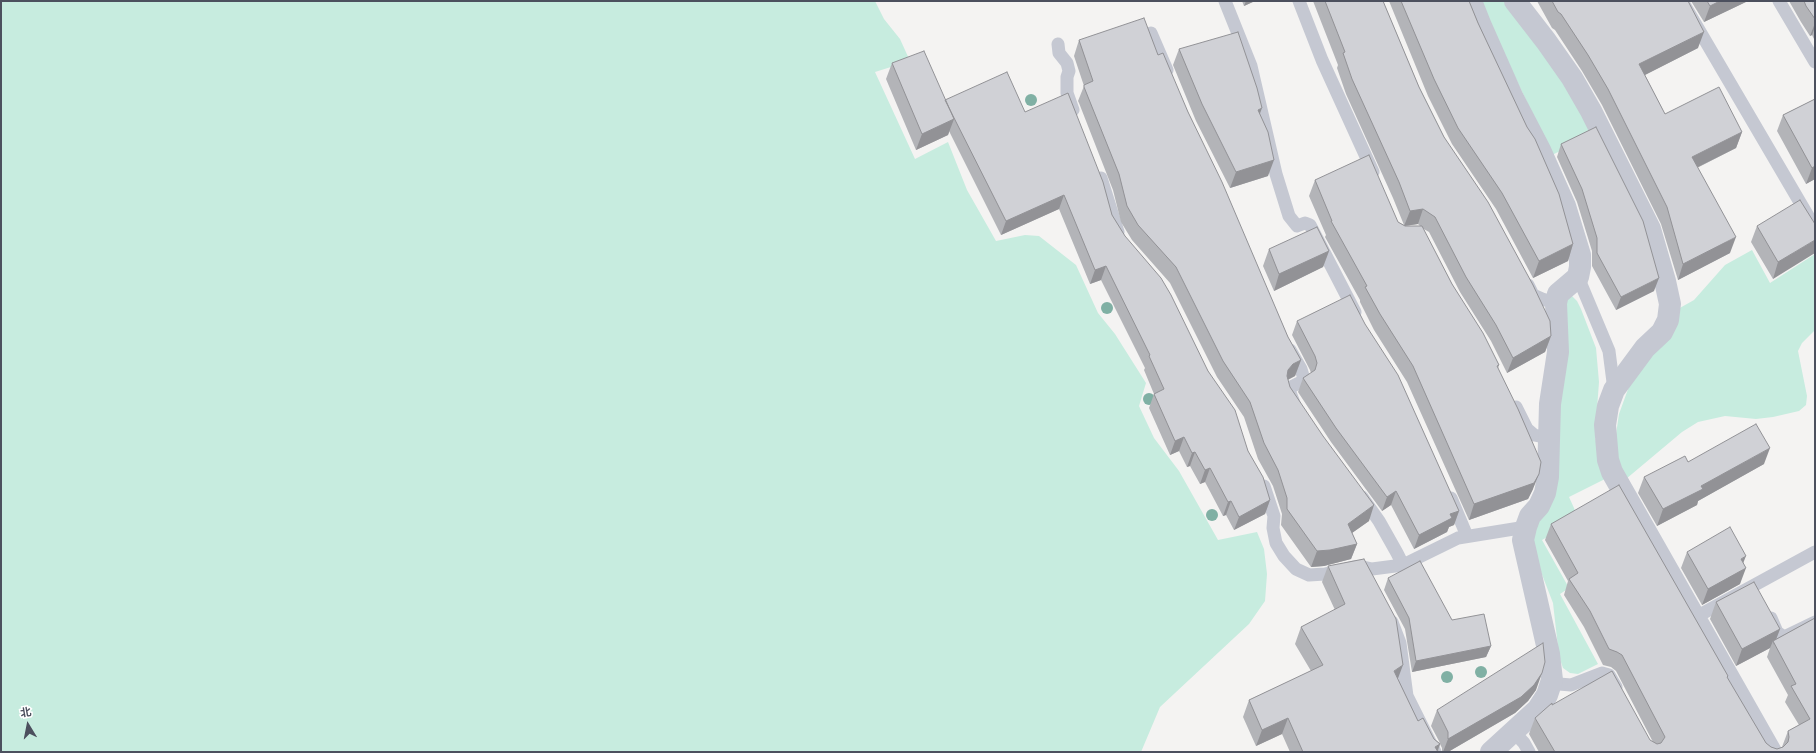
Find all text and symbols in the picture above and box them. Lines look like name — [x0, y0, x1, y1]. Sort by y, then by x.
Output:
north arrow — [8, 705, 48, 745]
text: 北 — [19, 705, 32, 720]

